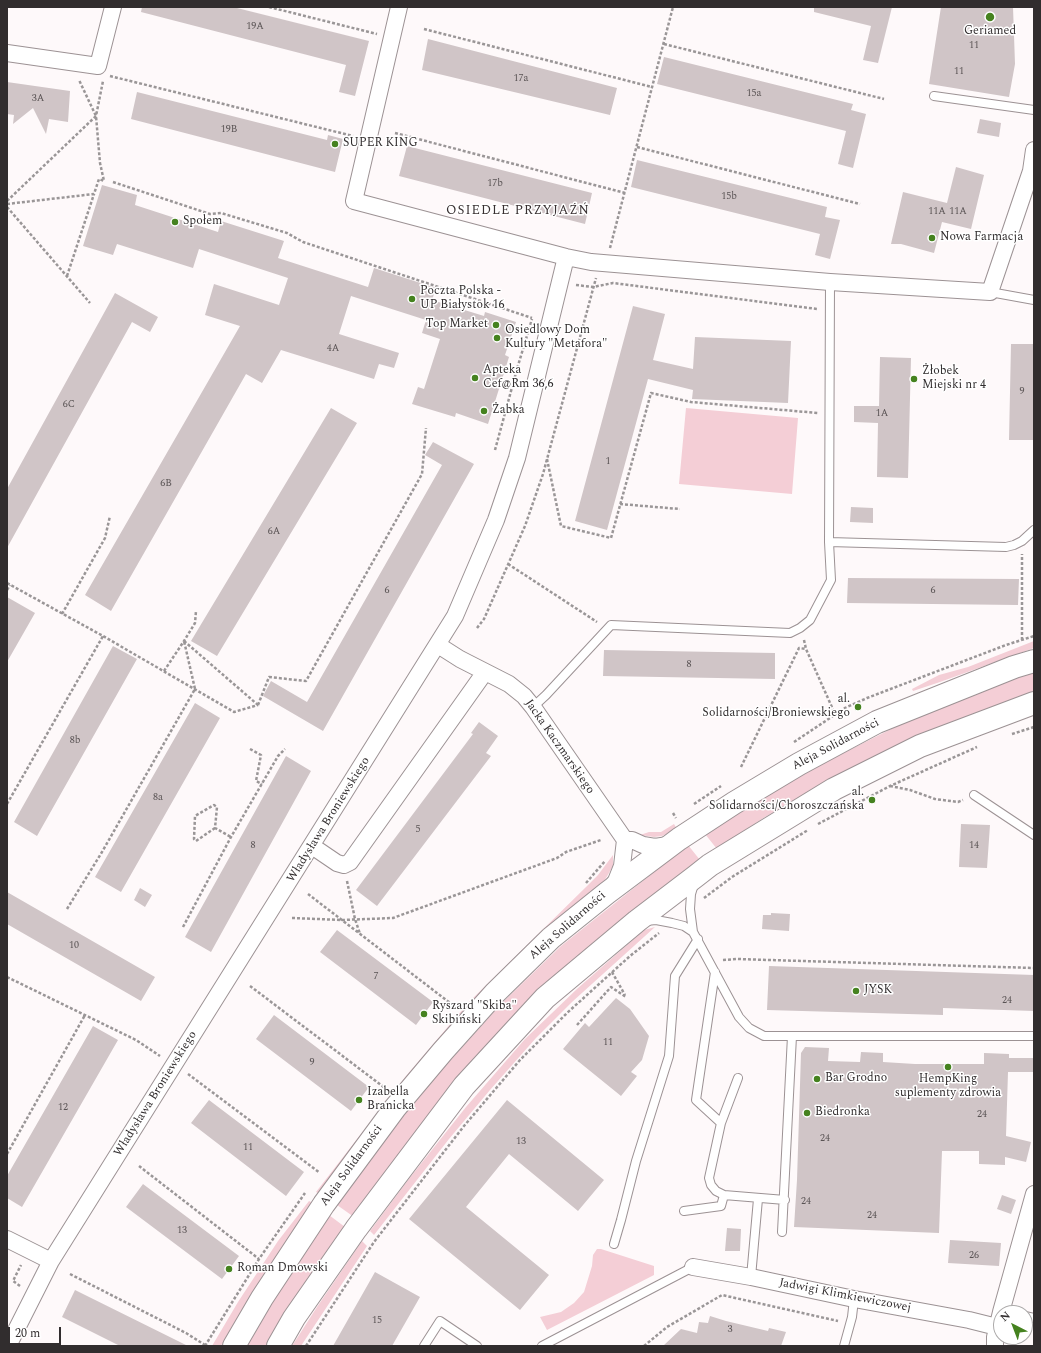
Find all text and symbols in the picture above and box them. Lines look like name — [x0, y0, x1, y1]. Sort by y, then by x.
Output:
marker: Geriamed — [984, 11, 996, 23]
house number: 19A — [246, 21, 264, 33]
place label: Geriamed — [964, 25, 1016, 39]
house number: 11 — [969, 40, 979, 52]
house number: 11 — [954, 66, 964, 78]
house number: 17a — [514, 73, 528, 85]
house number: 15a — [747, 88, 761, 100]
house number: 3A — [32, 93, 44, 105]
house number: 19B — [221, 124, 237, 136]
place label: SUPER KING — [343, 137, 418, 151]
marker: SUPER KING — [330, 139, 340, 149]
house number: 17b — [487, 178, 503, 190]
house number: 15b — [721, 191, 737, 203]
district label: OSIEDLE PRZYJAŹŃ — [446, 203, 590, 219]
house number: 11A — [928, 206, 946, 218]
house number: 11А — [949, 206, 967, 218]
place label: Społem — [183, 215, 222, 229]
marker: Społem — [170, 217, 180, 227]
place label: Nowa Farmacja — [940, 231, 1023, 245]
marker: Nowa Farmacja — [927, 233, 937, 243]
place label: Poczta Polska - UP Białystok 16 — [420, 285, 505, 313]
marker: Poczta Polska - UP Białystok 16 — [407, 294, 417, 304]
place label: Top Market — [426, 318, 488, 332]
marker: Top Market — [491, 320, 501, 330]
place label: Osiedlowy Dom Kultury "Metafora" — [505, 324, 607, 352]
marker: Osiedlowy Dom Kultury "Metafora" — [492, 333, 502, 343]
house number: 4A — [327, 343, 339, 355]
place label: Apteka Cef@Rm 36,6 — [483, 364, 553, 392]
place label: Żłobek Miejski nr 4 — [922, 365, 986, 393]
marker: Apteka Cef@Rm 36,6 — [470, 373, 480, 383]
marker: Żłobek Miejski nr 4 — [909, 374, 919, 384]
house number: 9 — [1020, 386, 1024, 398]
house number: 6C — [63, 399, 75, 411]
place label: Żabka — [492, 404, 525, 418]
marker: Żabka — [479, 406, 489, 416]
house number: 1A — [876, 408, 888, 420]
house number: 1 — [606, 456, 610, 468]
house number: 6B — [160, 478, 172, 490]
house number: 6A — [268, 526, 280, 538]
house number: 6 — [385, 585, 389, 597]
house number: 6 — [931, 585, 935, 597]
house number: 8 — [687, 659, 691, 671]
place label: al. Solidarności/Broniewskiego — [702, 693, 850, 721]
street label: Jacka Kaczmarskiego — [521, 697, 597, 797]
marker: al. Solidarności/Broniewskiego — [853, 702, 863, 712]
street label: Aleja Solidarności — [790, 716, 882, 774]
house number: 8b — [70, 735, 80, 747]
street label: Władysława Broniewskiego — [285, 755, 373, 885]
place label: al. Solidarności/Choroszczańska — [709, 786, 864, 814]
house number: 8a — [153, 792, 163, 804]
marker: al. Solidarności/Choroszczańska — [867, 795, 877, 805]
house number: 5 — [416, 824, 420, 836]
house number: 8 — [251, 840, 255, 852]
house number: 14 — [969, 840, 979, 852]
street label: Aleja Solidarności — [527, 889, 609, 963]
house number: 10 — [69, 940, 79, 952]
house number: 7 — [374, 971, 378, 983]
place label: JYSK — [864, 984, 892, 998]
marker: JYSK — [851, 986, 861, 996]
house number: 24 — [1002, 995, 1012, 1007]
place label: Ryszard "Skiba" Skibiński — [432, 1000, 517, 1028]
marker: Ryszard "Skiba" Skibiński — [419, 1009, 429, 1019]
street label: Władysława Broniewskiego — [112, 1029, 200, 1159]
house number: 11 — [603, 1037, 613, 1049]
house number: 9 — [310, 1057, 314, 1069]
marker: HempKing suplementy zdrowia — [943, 1062, 953, 1072]
place label: Bar Grodno — [825, 1072, 887, 1086]
place label: HempKing suplementy zdrowia — [895, 1073, 1001, 1101]
marker: Bar Grodno — [812, 1074, 822, 1084]
place label: Izabella Branicka — [367, 1086, 414, 1114]
marker: Izabella Branicka — [354, 1095, 364, 1105]
house number: 12 — [58, 1102, 68, 1114]
place label: Biedronka — [815, 1106, 870, 1120]
marker: Biedronka — [802, 1108, 812, 1118]
house number: 24 — [977, 1109, 987, 1121]
street label: Aleja Solidarności — [318, 1123, 386, 1209]
house number: 24 — [820, 1133, 830, 1145]
house number: 13 — [516, 1136, 526, 1148]
house number: 11 — [243, 1142, 253, 1154]
house number: 24 — [801, 1196, 811, 1208]
house number: 24 — [867, 1210, 877, 1222]
house number: 13 — [177, 1225, 187, 1237]
house number: 26 — [969, 1250, 979, 1262]
place label: Roman Dmowski — [237, 1262, 328, 1276]
marker: Roman Dmowski — [224, 1264, 234, 1274]
street label: Jadwigi Klimkiewiczowej — [778, 1276, 912, 1316]
north arrow — [993, 1305, 1033, 1345]
text: N — [996, 1307, 1014, 1326]
house number: 15 — [372, 1315, 382, 1327]
scale bar — [10, 1319, 63, 1345]
text: 20 m — [15, 1324, 40, 1343]
house number: 3 — [728, 1324, 732, 1336]

